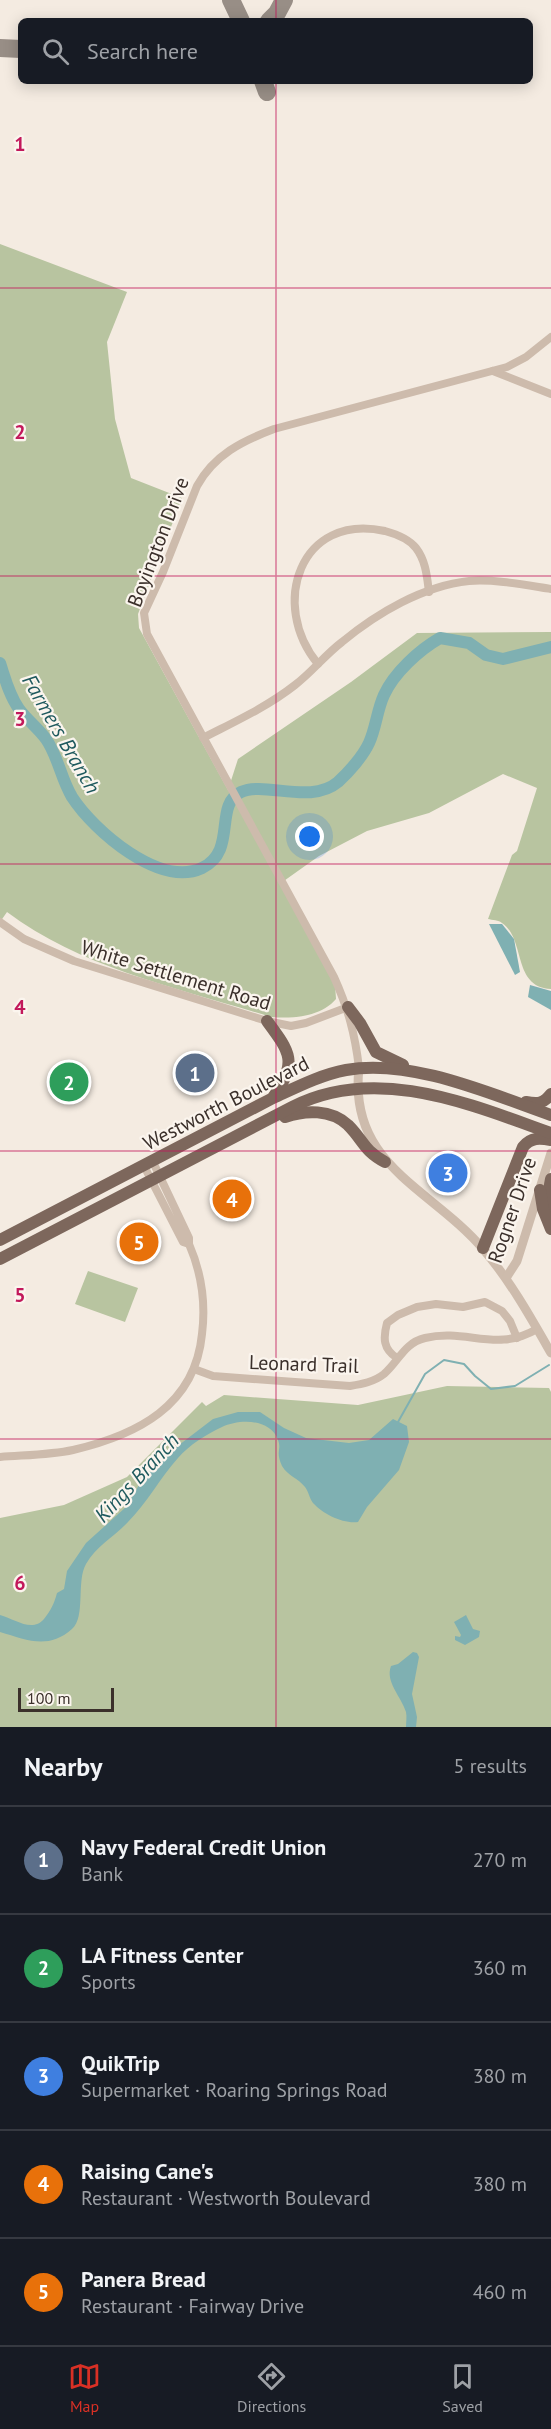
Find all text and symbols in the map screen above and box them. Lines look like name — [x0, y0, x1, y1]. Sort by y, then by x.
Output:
search box — [18, 18, 533, 84]
icon: search — [39, 35, 72, 68]
text: Search here — [87, 37, 198, 65]
text: 1 — [14, 131, 26, 157]
text: 2 — [14, 419, 26, 445]
street label: Boyington Drive — [121, 473, 195, 611]
water label: Farmers Branch — [16, 669, 107, 798]
text: 3 — [14, 706, 26, 732]
your location — [295, 822, 324, 851]
street label: White Settlement Road — [78, 934, 274, 1016]
text: 4 — [14, 994, 26, 1020]
street label: Westworth Boulevard — [139, 1050, 313, 1156]
pin: 1 — [176, 1050, 214, 1096]
pin: 2 — [50, 1060, 88, 1104]
pin: 3 — [428, 1150, 468, 1196]
street label: Rogner Drive — [482, 1154, 542, 1266]
pin: 4 — [212, 1176, 252, 1222]
pin: 5 — [120, 1220, 158, 1264]
text: 5 — [14, 1282, 26, 1308]
street label: Leonard Trail — [249, 1349, 360, 1379]
water label: Kings Branch — [88, 1427, 185, 1528]
text: 6 — [14, 1570, 26, 1596]
scale bar — [18, 1685, 114, 1712]
text: 100 m — [27, 1688, 70, 1708]
text: Nearby — [24, 1750, 102, 1783]
text: 5 results — [454, 1753, 527, 1779]
text: Navy Federal Credit Union — [81, 1833, 326, 1861]
text: 1 — [38, 1847, 49, 1873]
text: 270 m — [473, 1847, 527, 1873]
text: Bank — [81, 1861, 123, 1887]
text: LA Fitness Center — [81, 1941, 243, 1969]
text: 2 — [38, 1955, 49, 1981]
text: 360 m — [473, 1955, 527, 1981]
text: Sports — [81, 1969, 136, 1995]
text: QuikTrip — [81, 2049, 160, 2077]
text: 3 — [38, 2063, 49, 2089]
text: 380 m — [473, 2063, 527, 2089]
text: Supermarket · Roaring Springs Road — [81, 2077, 388, 2103]
text: Raising Cane's — [81, 2157, 214, 2185]
text: 4 — [38, 2171, 49, 2197]
text: 380 m — [473, 2171, 527, 2197]
text: Restaurant · Westworth Boulevard — [81, 2185, 371, 2211]
text: Panera Bread — [81, 2265, 206, 2293]
text: 5 — [38, 2279, 49, 2305]
text: 460 m — [473, 2279, 527, 2305]
text: Restaurant · Fairway Drive — [81, 2293, 304, 2319]
tab: Map — [68, 2360, 101, 2416]
tab: Directions — [237, 2360, 306, 2416]
tab: Saved — [442, 2360, 483, 2416]

